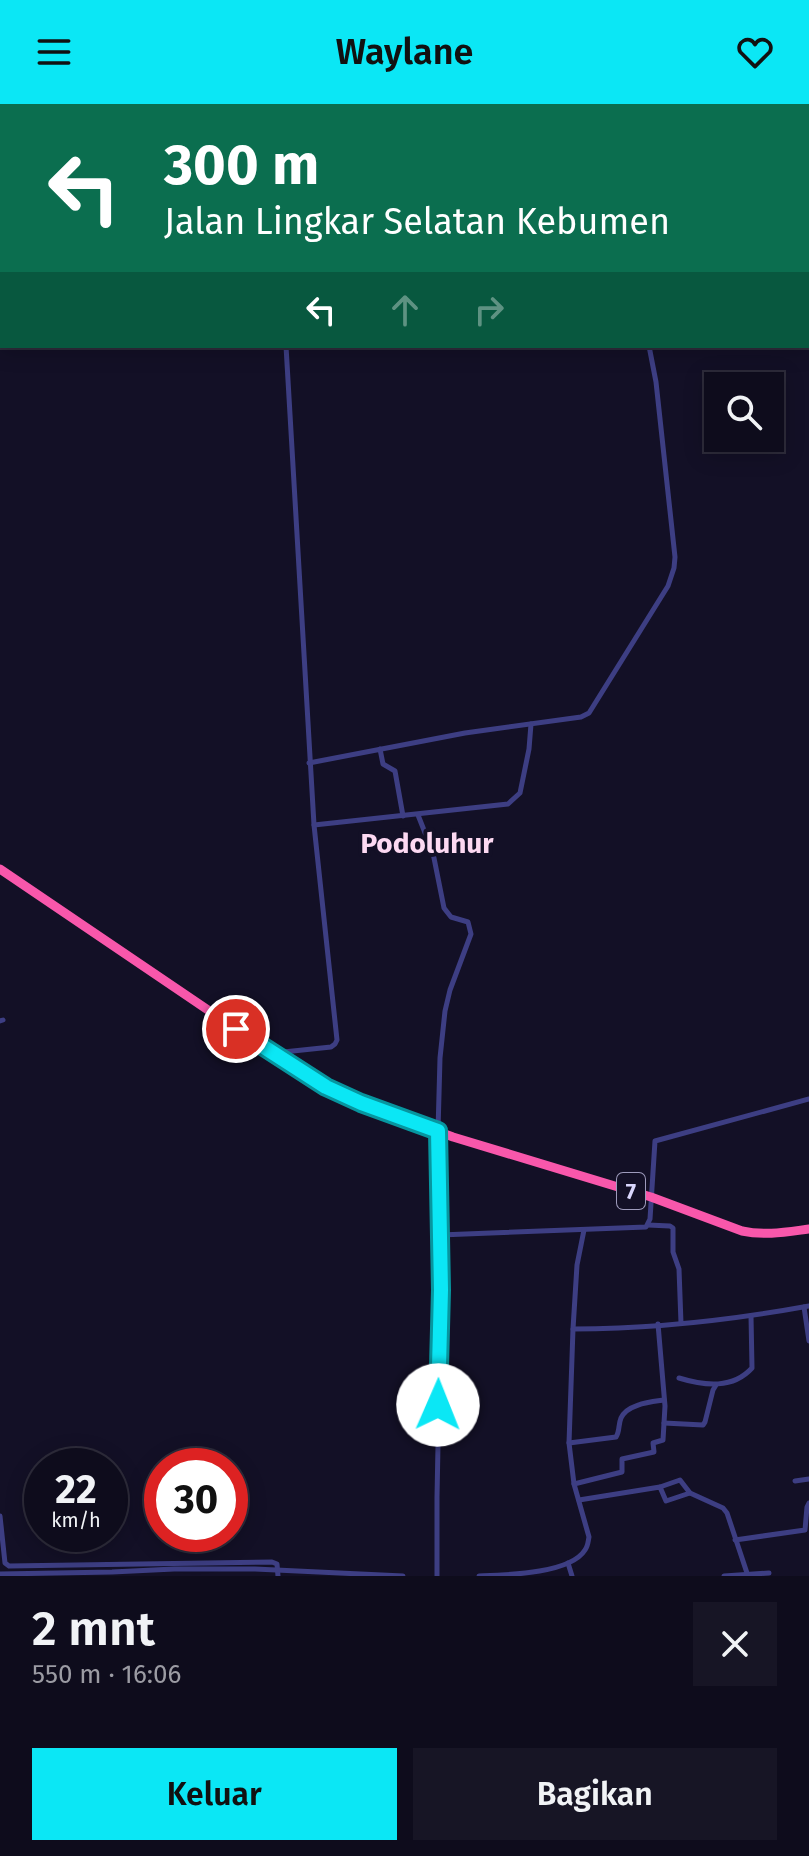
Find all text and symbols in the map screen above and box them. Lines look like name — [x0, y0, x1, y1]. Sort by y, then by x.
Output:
icon: menu — [32, 30, 76, 74]
text: Waylane — [336, 30, 473, 74]
icon: heart — [733, 30, 777, 74]
text: 300 m — [164, 132, 319, 199]
icon: left — [32, 136, 136, 240]
text: Jalan Lingkar Selatan Kebumen — [164, 200, 670, 244]
icon: left — [299, 288, 343, 332]
icon: ahead — [383, 288, 427, 332]
icon: right — [467, 288, 511, 332]
map controls — [704, 372, 784, 452]
button: search — [704, 372, 784, 452]
district label: Podoluhur — [360, 827, 494, 860]
pin — [202, 995, 270, 1063]
icon: arrive — [214, 1007, 258, 1051]
road number: 7 — [617, 1173, 645, 1209]
position arrow — [396, 1363, 480, 1447]
speed limit sign: 30 — [144, 1448, 248, 1552]
text: 22 — [55, 1466, 97, 1514]
text: km/h — [51, 1508, 101, 1532]
text: 2 mnt — [32, 1600, 155, 1658]
button: close — [693, 1602, 777, 1686]
text: 550 m · 16:06 — [32, 1659, 181, 1690]
button: Keluar — [32, 1748, 397, 1840]
button: Bagikan — [413, 1748, 777, 1840]

